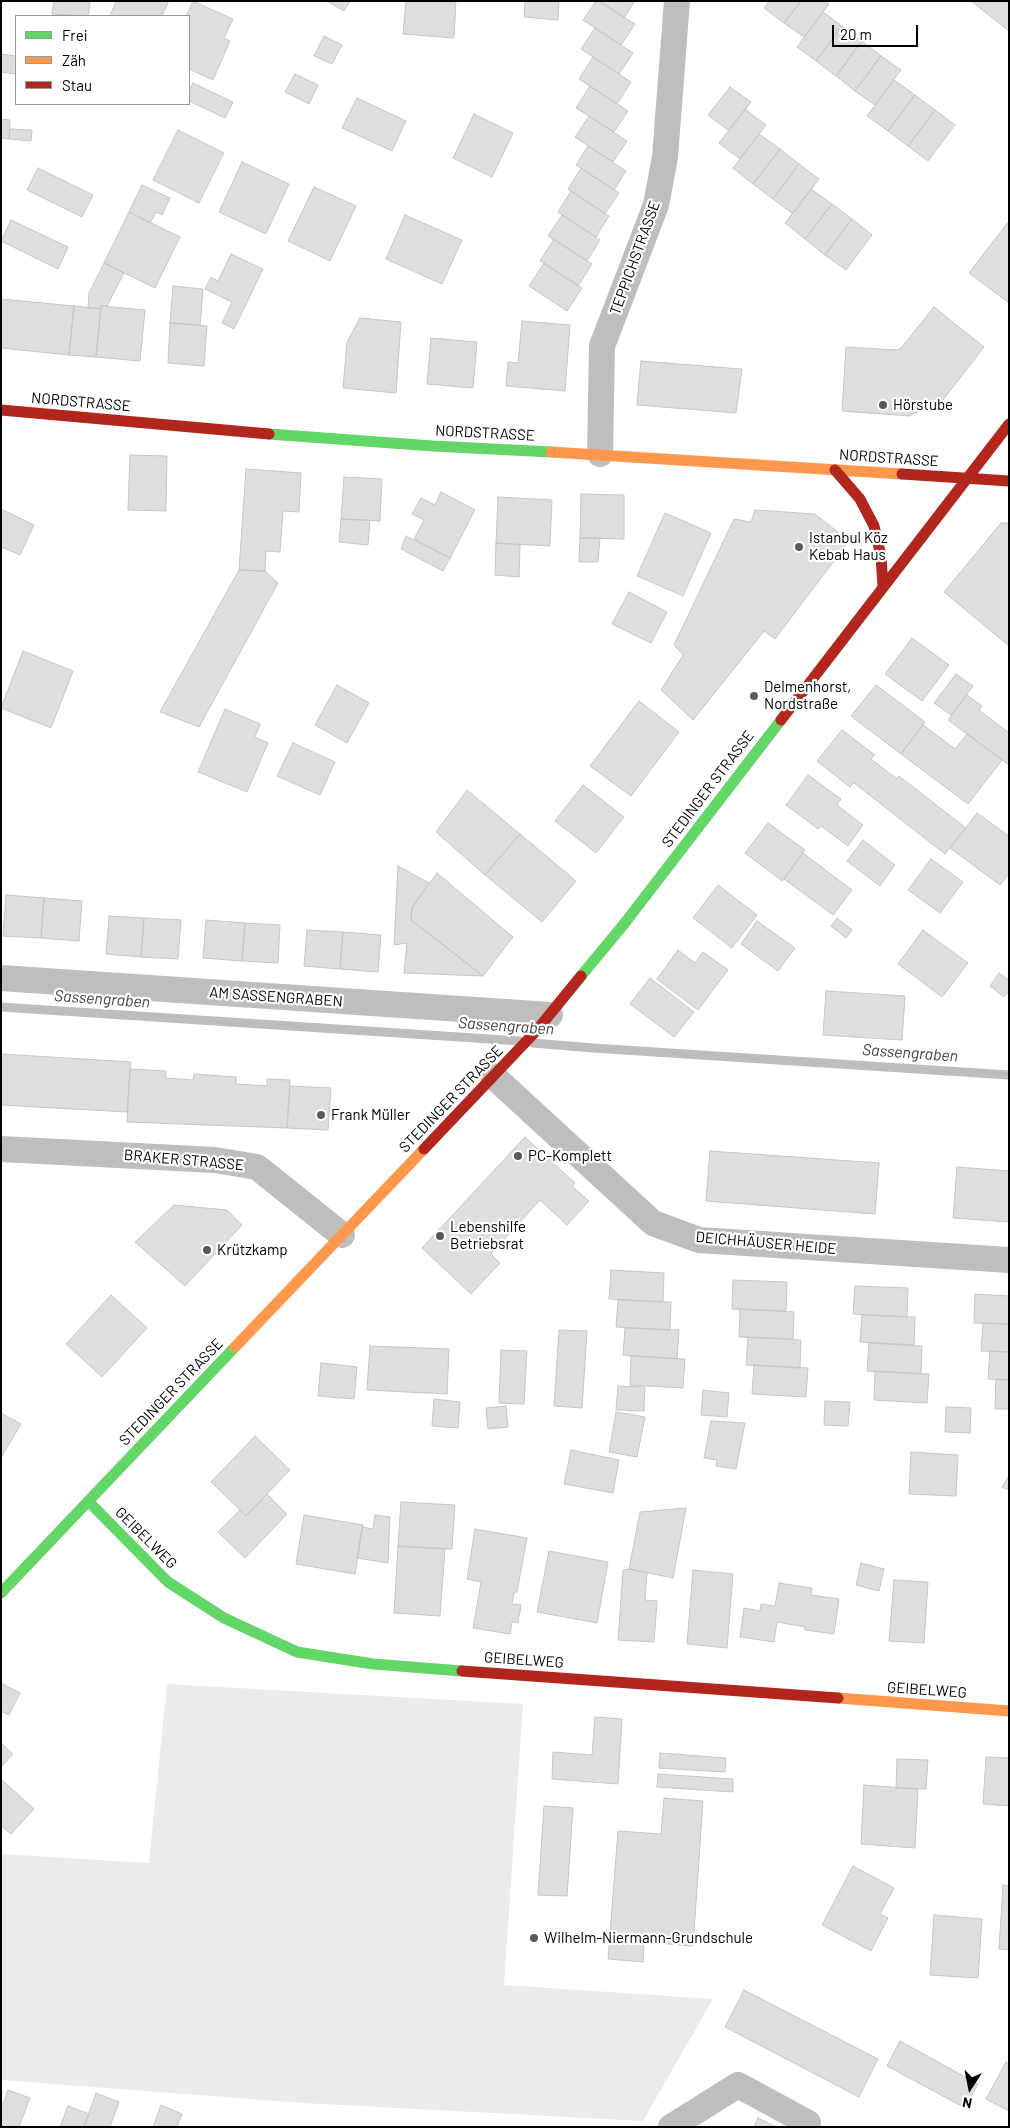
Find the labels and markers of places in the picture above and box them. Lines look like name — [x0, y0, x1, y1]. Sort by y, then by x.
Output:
place label: Hörstube — [893, 396, 953, 414]
marker: Hörstube — [877, 399, 889, 411]
place label: Istanbul Köz Kebab Haus — [809, 529, 888, 564]
marker: Istanbul Köz Kebab Haus — [793, 541, 805, 553]
place label: Delmenhorst, Nordstraße — [764, 678, 851, 713]
marker: Delmenhorst, Nordstraße — [748, 690, 760, 702]
place label: Frank Müller — [331, 1106, 410, 1124]
marker: Frank Müller — [315, 1109, 327, 1121]
place label: PC-Komplett — [528, 1147, 612, 1165]
marker: PC-Komplett — [512, 1150, 524, 1162]
place label: Lebenshilfe Betriebsrat — [450, 1218, 526, 1253]
marker: Lebenshilfe Betriebsrat — [434, 1230, 446, 1242]
place label: Krützkamp — [217, 1241, 288, 1259]
marker: Krützkamp — [201, 1244, 213, 1256]
place label: Wilhelm-Niermann-Grundschule — [544, 1929, 753, 1947]
marker: Wilhelm-Niermann-Grundschule — [528, 1932, 540, 1944]

